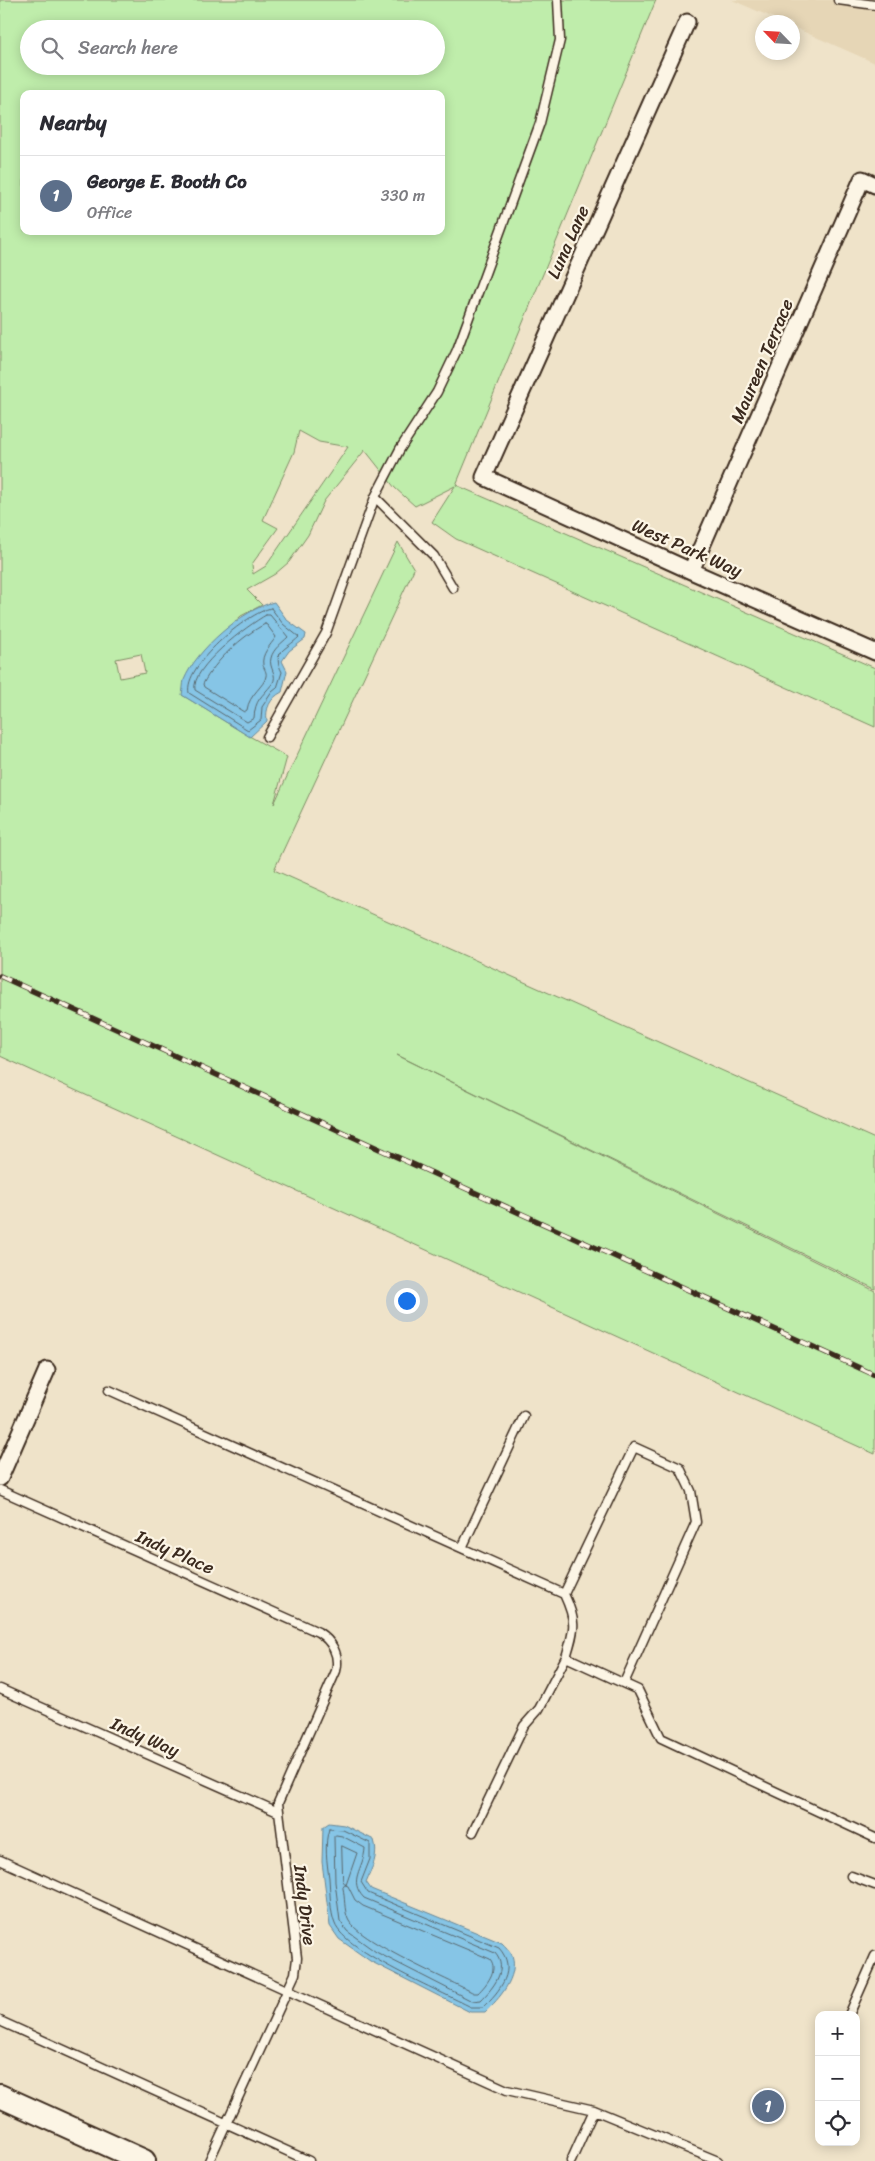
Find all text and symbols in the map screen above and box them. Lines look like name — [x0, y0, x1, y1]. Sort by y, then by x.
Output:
north arrow — [755, 15, 800, 60]
search box — [20, 20, 445, 75]
text: Search here — [78, 31, 178, 64]
icon: search — [38, 34, 66, 62]
text: Nearby — [40, 104, 106, 142]
text: George E. Booth Co — [87, 165, 247, 198]
text: 1 — [53, 181, 59, 210]
text: 330 m — [381, 181, 425, 210]
text: Office — [87, 198, 132, 227]
street label: Luna Lane — [538, 200, 598, 284]
street label: Maureen Terrace — [721, 294, 803, 428]
street label: West Park Way — [627, 509, 748, 587]
your location — [394, 1288, 420, 1314]
street label: Indy Place — [129, 1520, 220, 1584]
street label: Indy Way — [104, 1707, 185, 1767]
street label: Indy Drive — [284, 1862, 326, 1947]
map controls — [815, 2011, 860, 2146]
button: + — [815, 2011, 860, 2056]
button: − — [815, 2056, 860, 2101]
pin: 1 — [752, 2087, 784, 2125]
button: locate — [815, 2101, 860, 2146]

